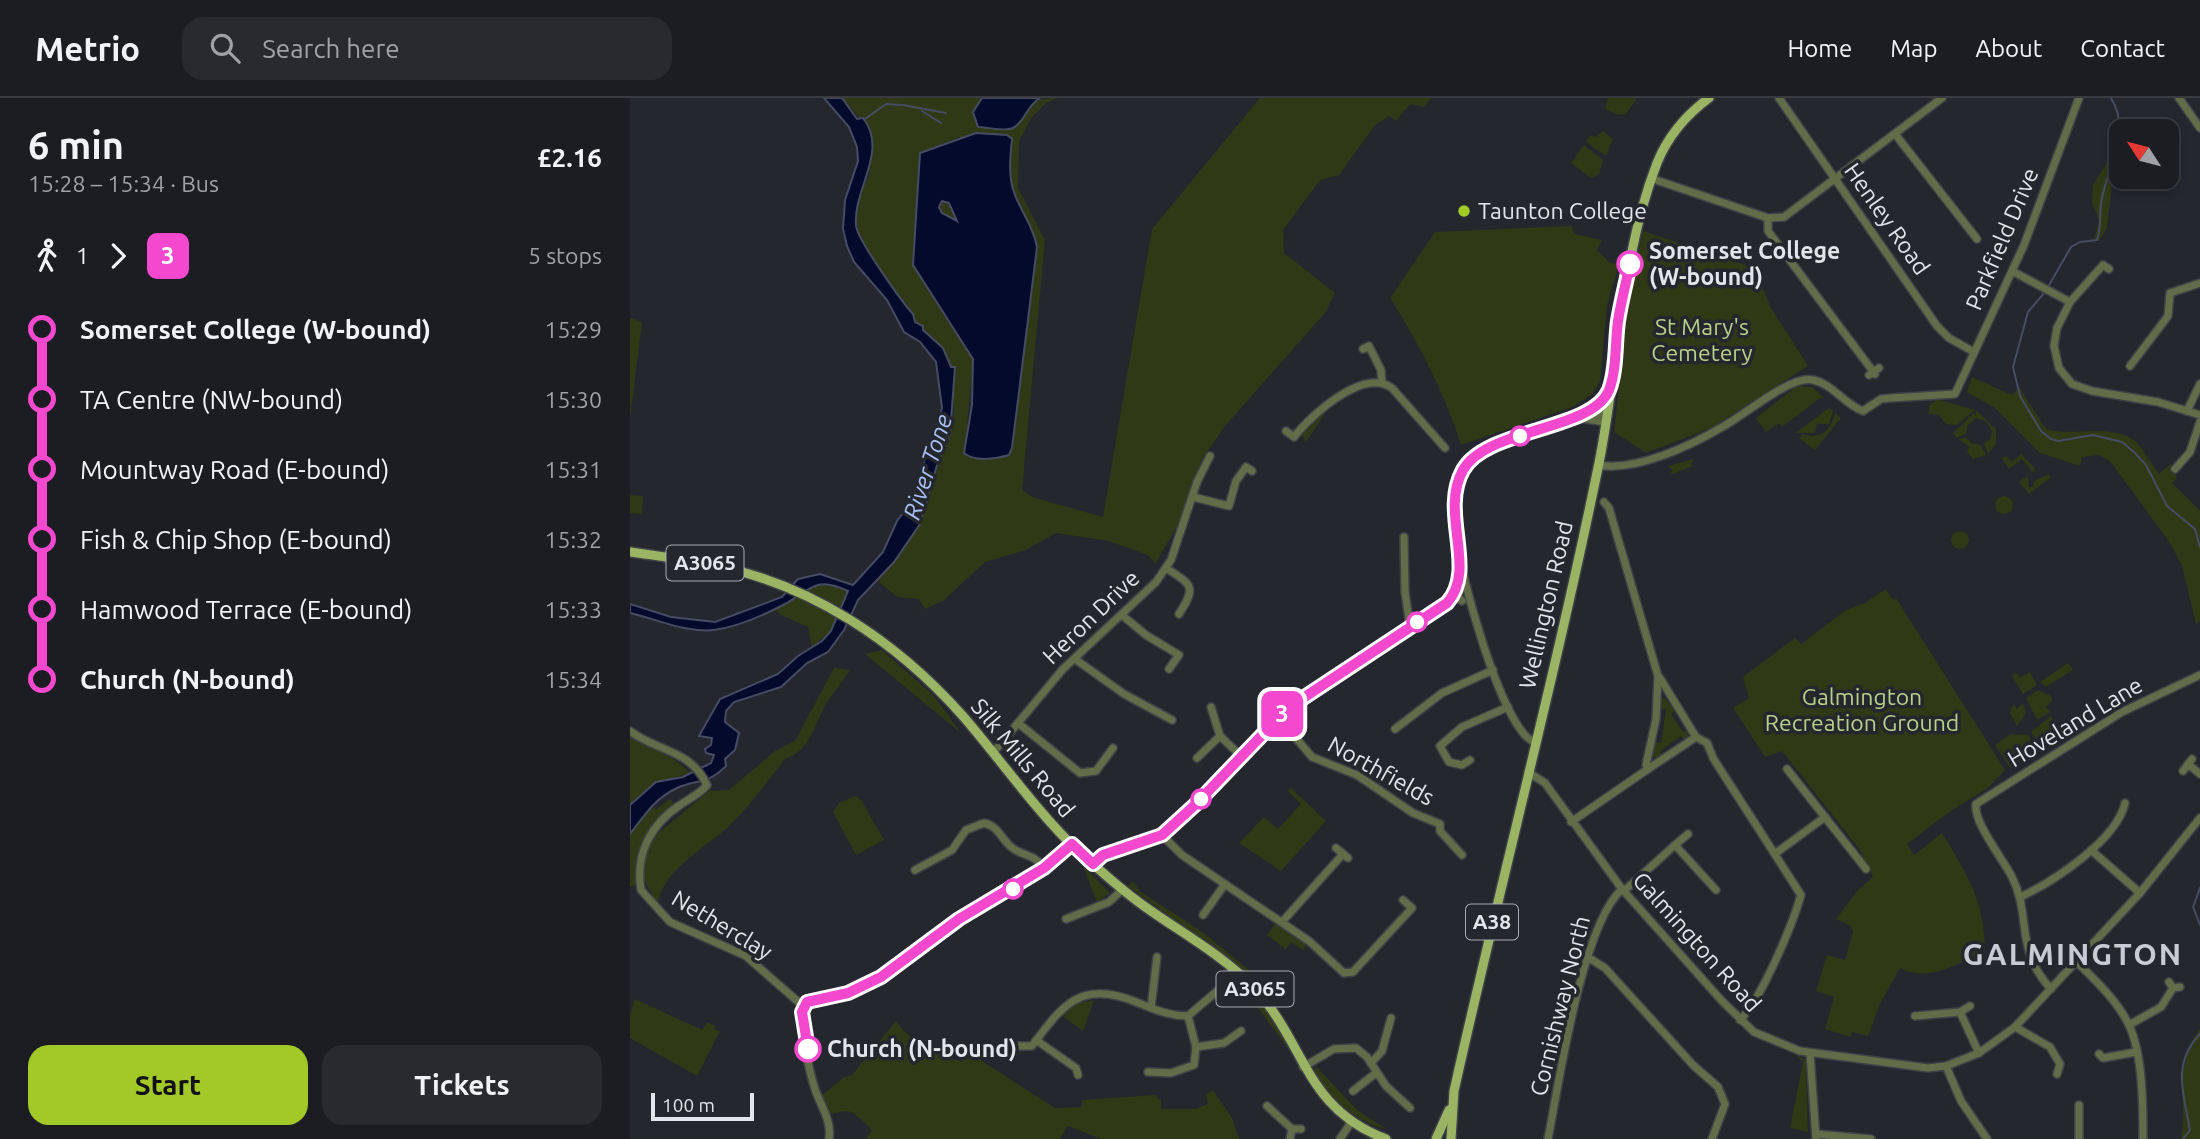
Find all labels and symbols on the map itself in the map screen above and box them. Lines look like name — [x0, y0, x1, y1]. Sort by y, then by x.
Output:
north arrow — [2109, 119, 2179, 189]
street label: Henley Road — [1840, 158, 1935, 279]
street label: Parkfield Drive — [1960, 164, 2043, 314]
place label: Taunton College — [1478, 198, 1647, 223]
marker: Taunton College — [1456, 203, 1472, 219]
place label: Somerset College (W-bound) — [1649, 238, 1840, 290]
marker: Somerset College (W-bound) — [1617, 251, 1643, 277]
park label: St Mary's Cemetery — [1651, 314, 1753, 365]
water label: River Tone — [898, 411, 957, 523]
unlabelled marker — [1510, 426, 1530, 446]
street label: Wellington Road — [1514, 519, 1577, 691]
road number: A3065 — [666, 546, 744, 580]
street label: Heron Drive — [1037, 565, 1144, 669]
unlabelled marker — [1407, 612, 1427, 632]
street label: Hoveland Lane — [2003, 672, 2147, 772]
park label: Galmington Recreation Ground — [1765, 684, 1959, 735]
line badge: 3 — [1259, 691, 1305, 737]
street label: Silk Mills Road — [967, 694, 1080, 822]
street label: Northfields — [1324, 731, 1439, 810]
unlabelled marker — [1191, 789, 1211, 809]
street label: Galmington Road — [1628, 867, 1766, 1016]
unlabelled marker — [1003, 879, 1023, 899]
street label: Netherclay — [668, 885, 777, 964]
road number: A38 — [1466, 904, 1518, 940]
street label: Cornishway North — [1525, 913, 1594, 1099]
district label: GALMINGTON — [1963, 937, 2183, 971]
road number: A3065 — [1216, 972, 1294, 1006]
marker: Church (N-bound) — [795, 1036, 821, 1062]
place label: Church (N-bound) — [827, 1036, 1017, 1062]
scale bar — [651, 1090, 754, 1122]

